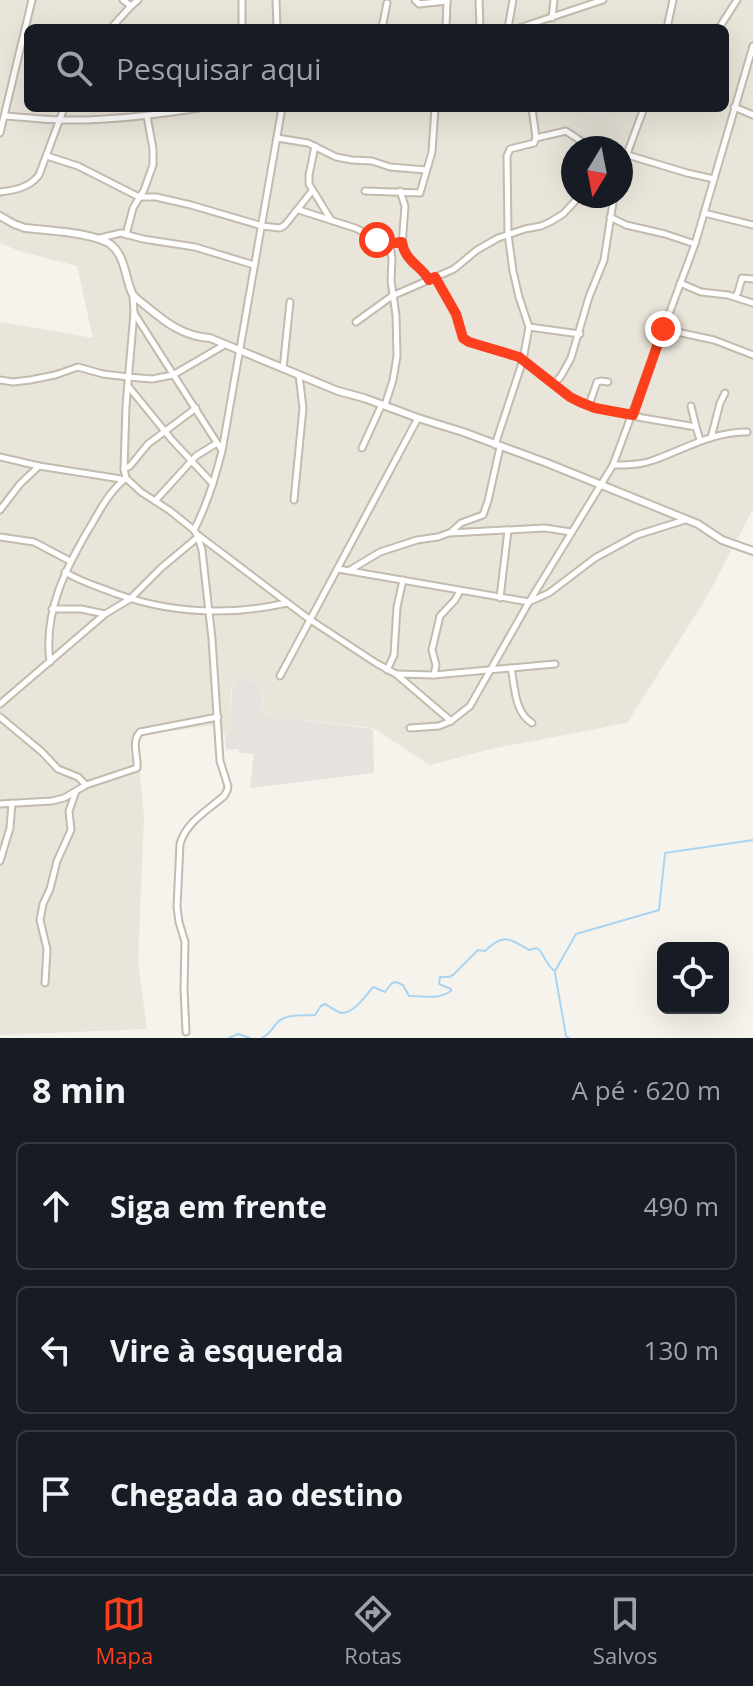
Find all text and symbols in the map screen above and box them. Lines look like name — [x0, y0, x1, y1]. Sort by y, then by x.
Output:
search box — [24, 24, 729, 112]
icon: search — [52, 46, 96, 90]
text: Pesquisar aqui — [116, 48, 322, 89]
north arrow — [561, 136, 633, 208]
route start — [359, 222, 395, 258]
route end — [645, 311, 681, 347]
map controls — [657, 942, 729, 1014]
button: locate — [657, 942, 729, 1014]
text: 8 min — [32, 1067, 126, 1113]
text: A pé · 620 m — [572, 1072, 721, 1108]
icon: ahead — [34, 1184, 78, 1228]
text: Siga em frente — [110, 1186, 327, 1227]
text: 490 m — [644, 1188, 719, 1224]
icon: left — [34, 1328, 78, 1372]
text: Vire à esquerda — [110, 1330, 344, 1371]
text: 130 m — [644, 1332, 719, 1368]
icon: arrive — [34, 1472, 78, 1516]
text: Chegada ao destino — [110, 1474, 403, 1515]
tab: Mapa — [96, 1592, 153, 1670]
tab: Rotas — [344, 1592, 402, 1670]
tab: Salvos — [593, 1592, 657, 1670]

